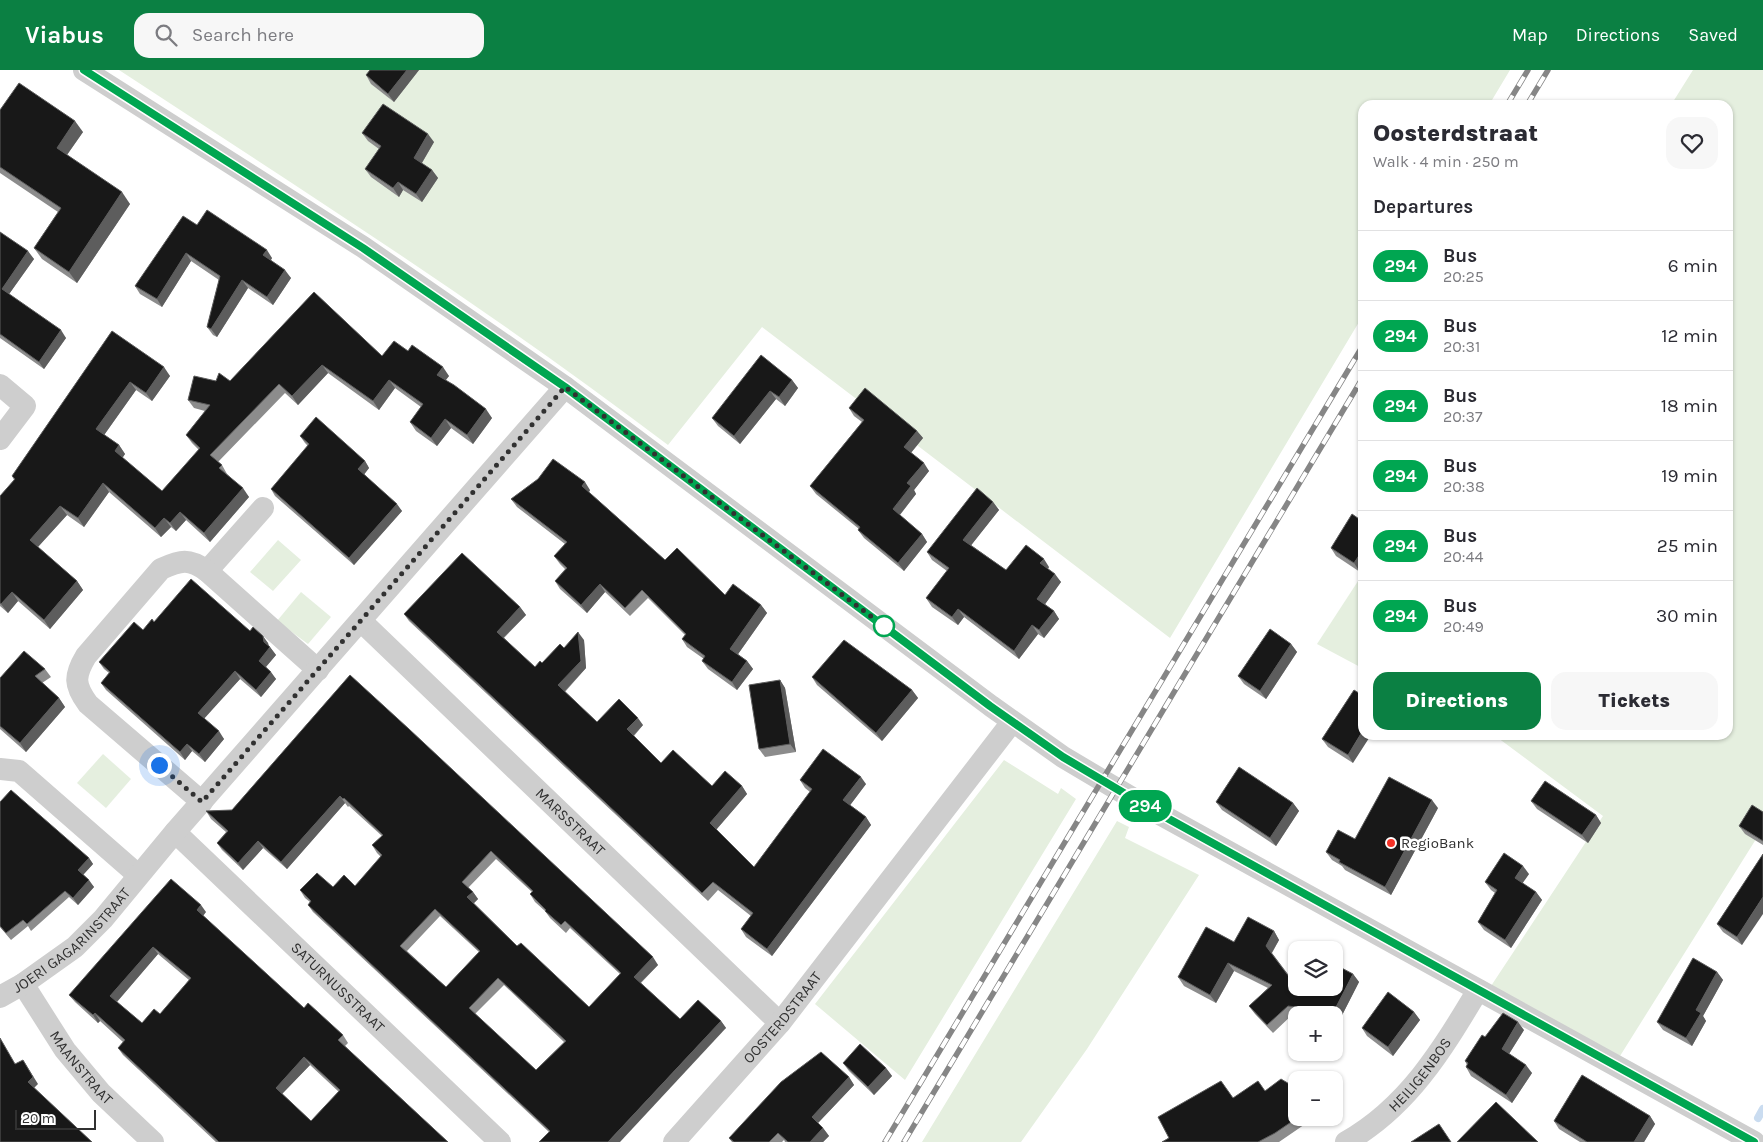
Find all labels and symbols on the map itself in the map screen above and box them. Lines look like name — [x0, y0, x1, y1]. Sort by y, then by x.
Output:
unlabelled marker — [873, 615, 895, 637]
your location — [147, 753, 172, 778]
street label: MARSSTRAAT — [532, 784, 609, 860]
line badge: 294 — [1116, 790, 1174, 822]
place label: RegioBank — [1401, 834, 1474, 852]
marker: RegioBank — [1385, 837, 1397, 849]
street label: JOERI GAGARINSTRAAT — [10, 884, 134, 997]
street label: SATURNUSSTRAAT — [287, 938, 389, 1036]
street label: OOSTERDSTRAAT — [739, 968, 825, 1067]
street label: MAANSTRAAT — [46, 1027, 117, 1109]
street label: HEILIGENBOS — [1385, 1034, 1455, 1116]
scale bar — [15, 1107, 96, 1130]

